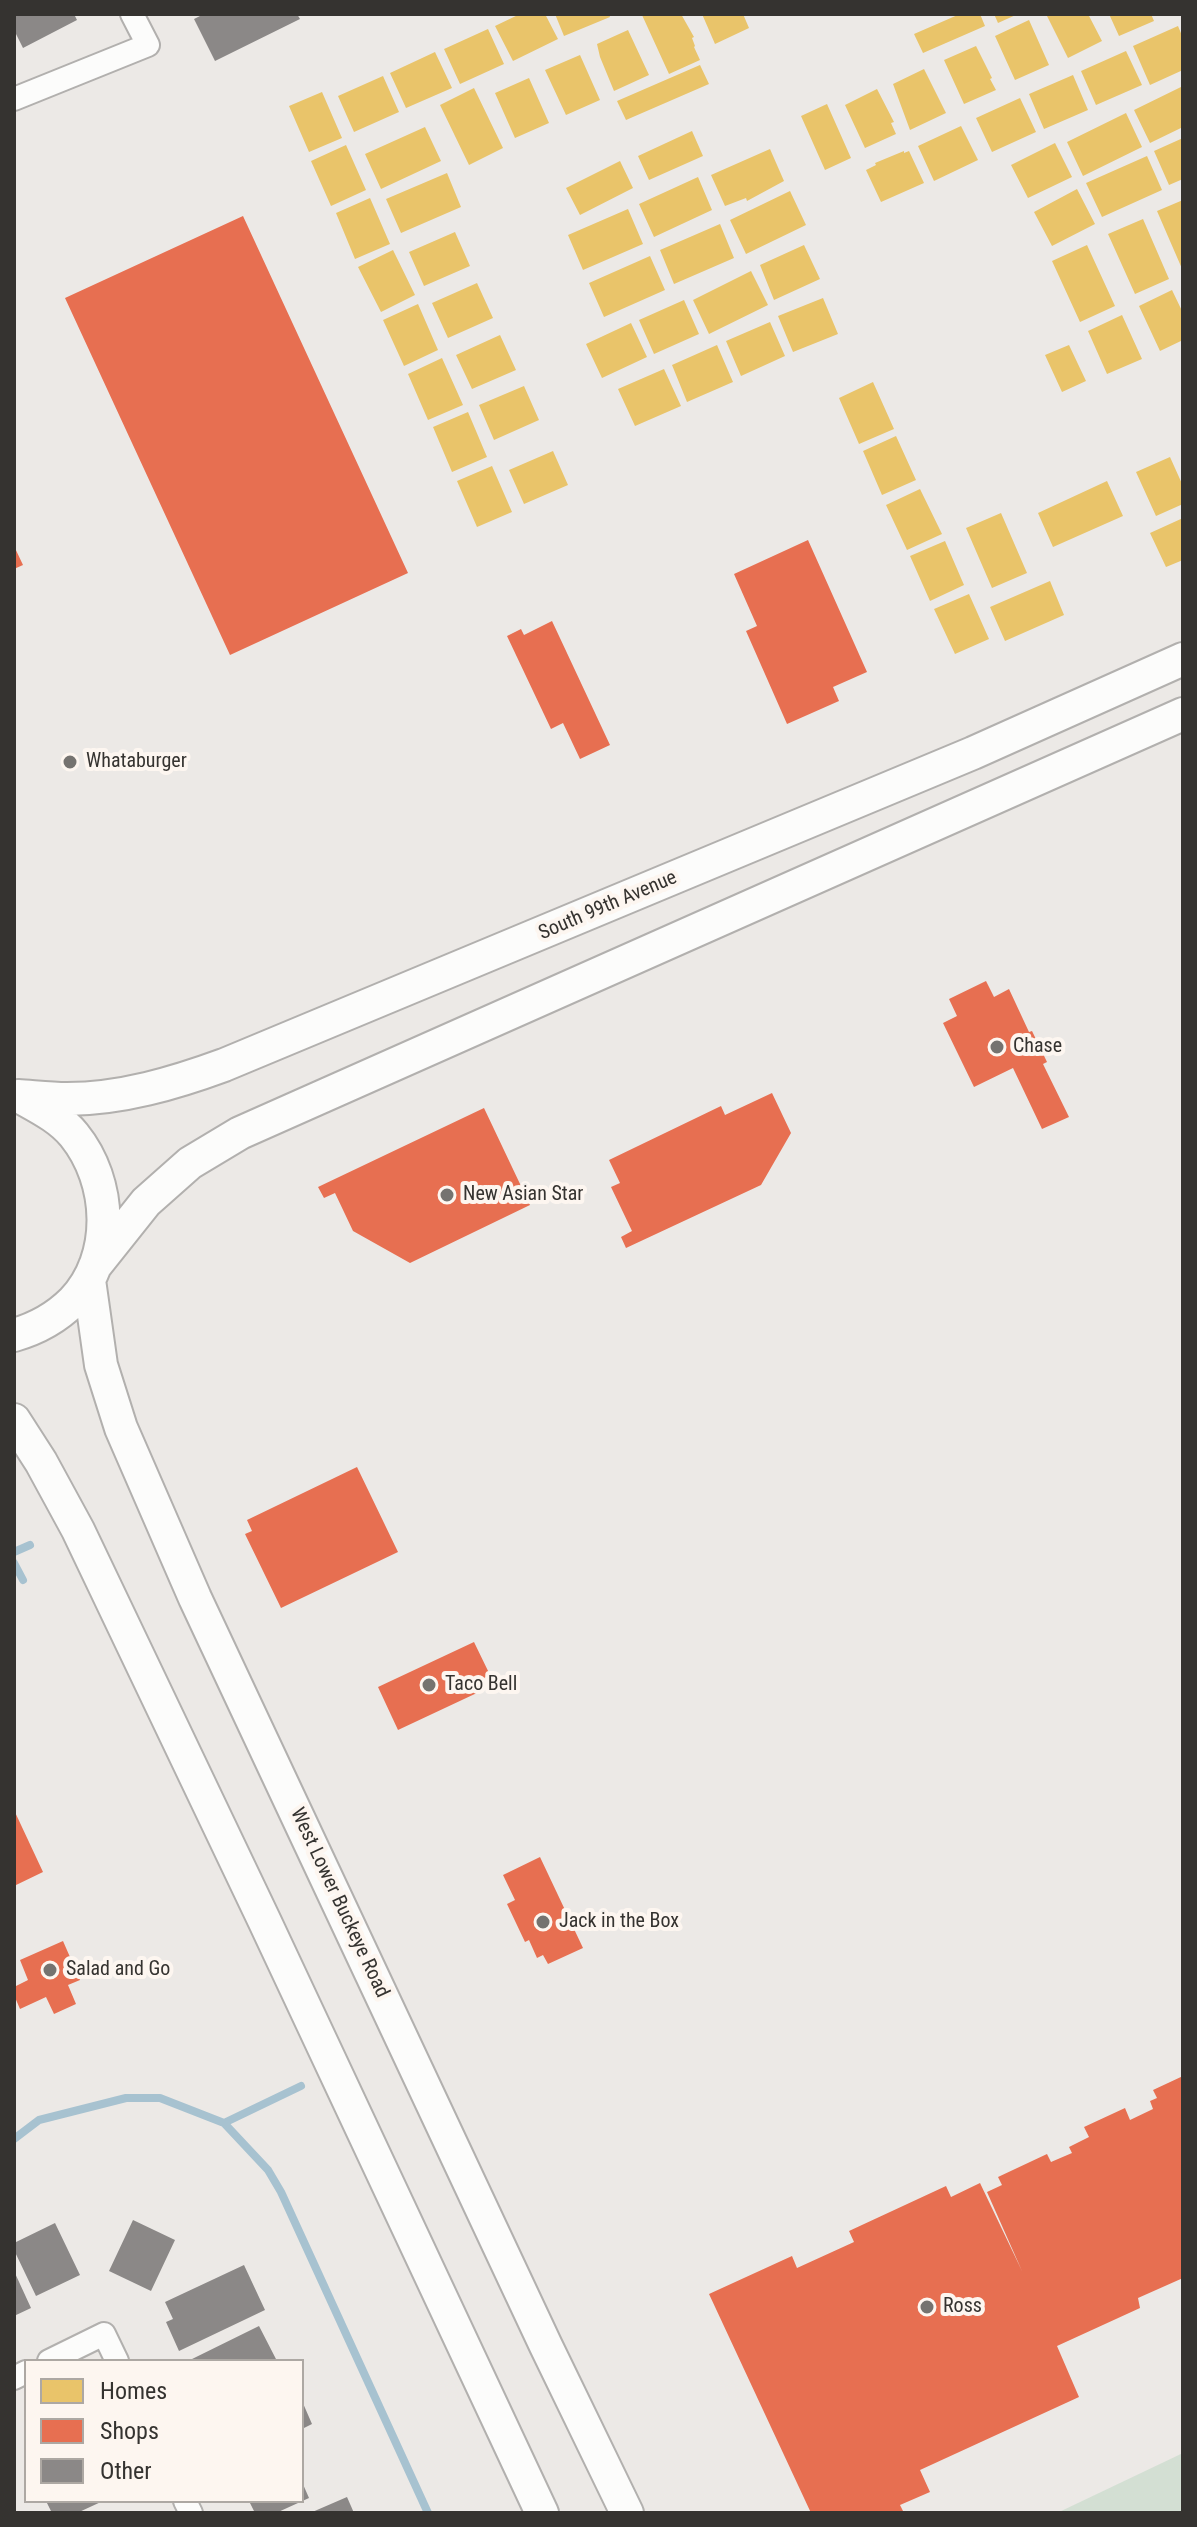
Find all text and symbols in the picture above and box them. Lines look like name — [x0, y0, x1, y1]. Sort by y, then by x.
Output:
place label: Whataburger — [86, 750, 187, 774]
marker: Whataburger — [61, 753, 79, 771]
street label: South 99th Avenue — [535, 866, 681, 946]
place label: Chase — [1013, 1035, 1062, 1059]
marker: Chase — [988, 1038, 1006, 1056]
place label: New Asian Star — [463, 1183, 583, 1207]
marker: New Asian Star — [438, 1186, 456, 1204]
place label: Taco Bell — [445, 1673, 517, 1697]
marker: Taco Bell — [420, 1676, 438, 1694]
street label: West Lower Buckeye Road — [284, 1804, 394, 2002]
place label: Jack in the Box — [559, 1910, 679, 1934]
marker: Jack in the Box — [534, 1913, 552, 1931]
place label: Salad and Go — [66, 1958, 170, 1982]
marker: Salad and Go — [41, 1961, 59, 1979]
place label: Ross — [943, 2295, 982, 2319]
marker: Ross — [918, 2298, 936, 2316]
legend — [24, 2359, 304, 2503]
text: Homes — [100, 2377, 167, 2405]
text: Shops — [100, 2417, 159, 2445]
text: Other — [100, 2457, 152, 2485]

